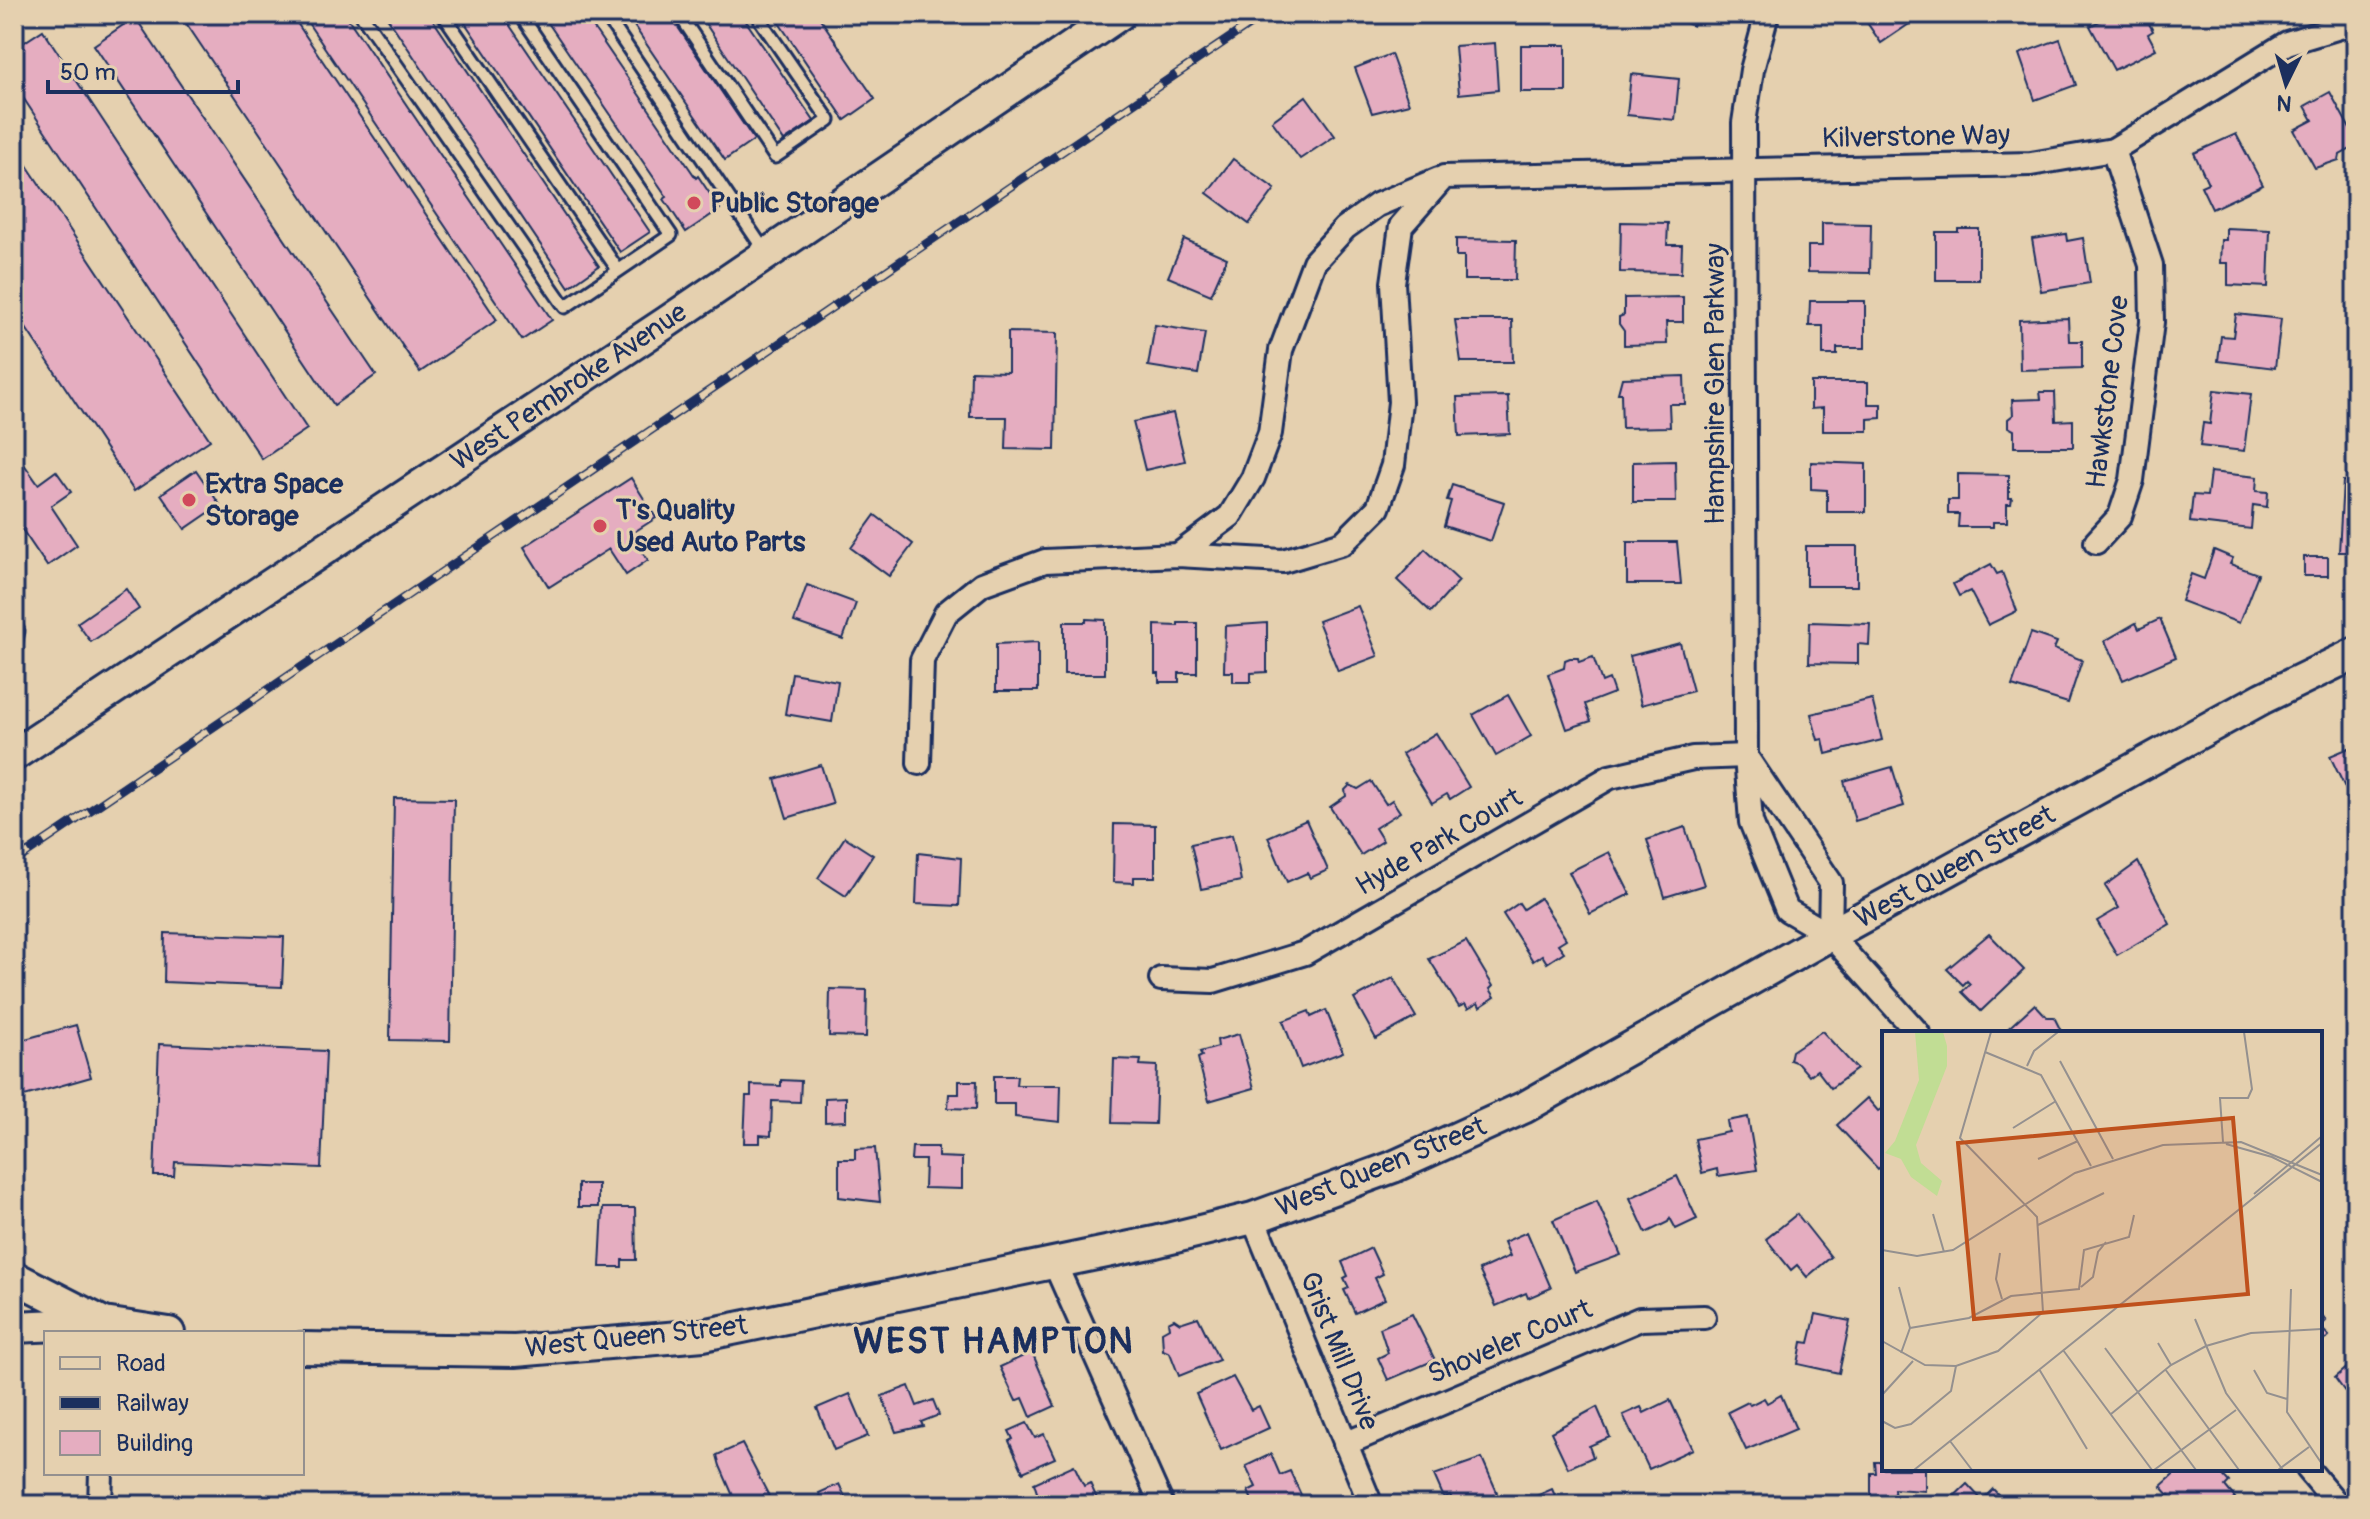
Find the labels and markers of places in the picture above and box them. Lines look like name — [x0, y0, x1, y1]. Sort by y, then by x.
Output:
place label: Public Storage — [710, 186, 880, 221]
marker: Public Storage — [685, 194, 703, 212]
place label: Extra Space Storage — [205, 467, 344, 534]
marker: Extra Space Storage — [180, 491, 198, 509]
place label: T's Quality Used Auto Parts — [615, 493, 806, 560]
marker: T's Quality Used Auto Parts — [591, 517, 609, 535]

